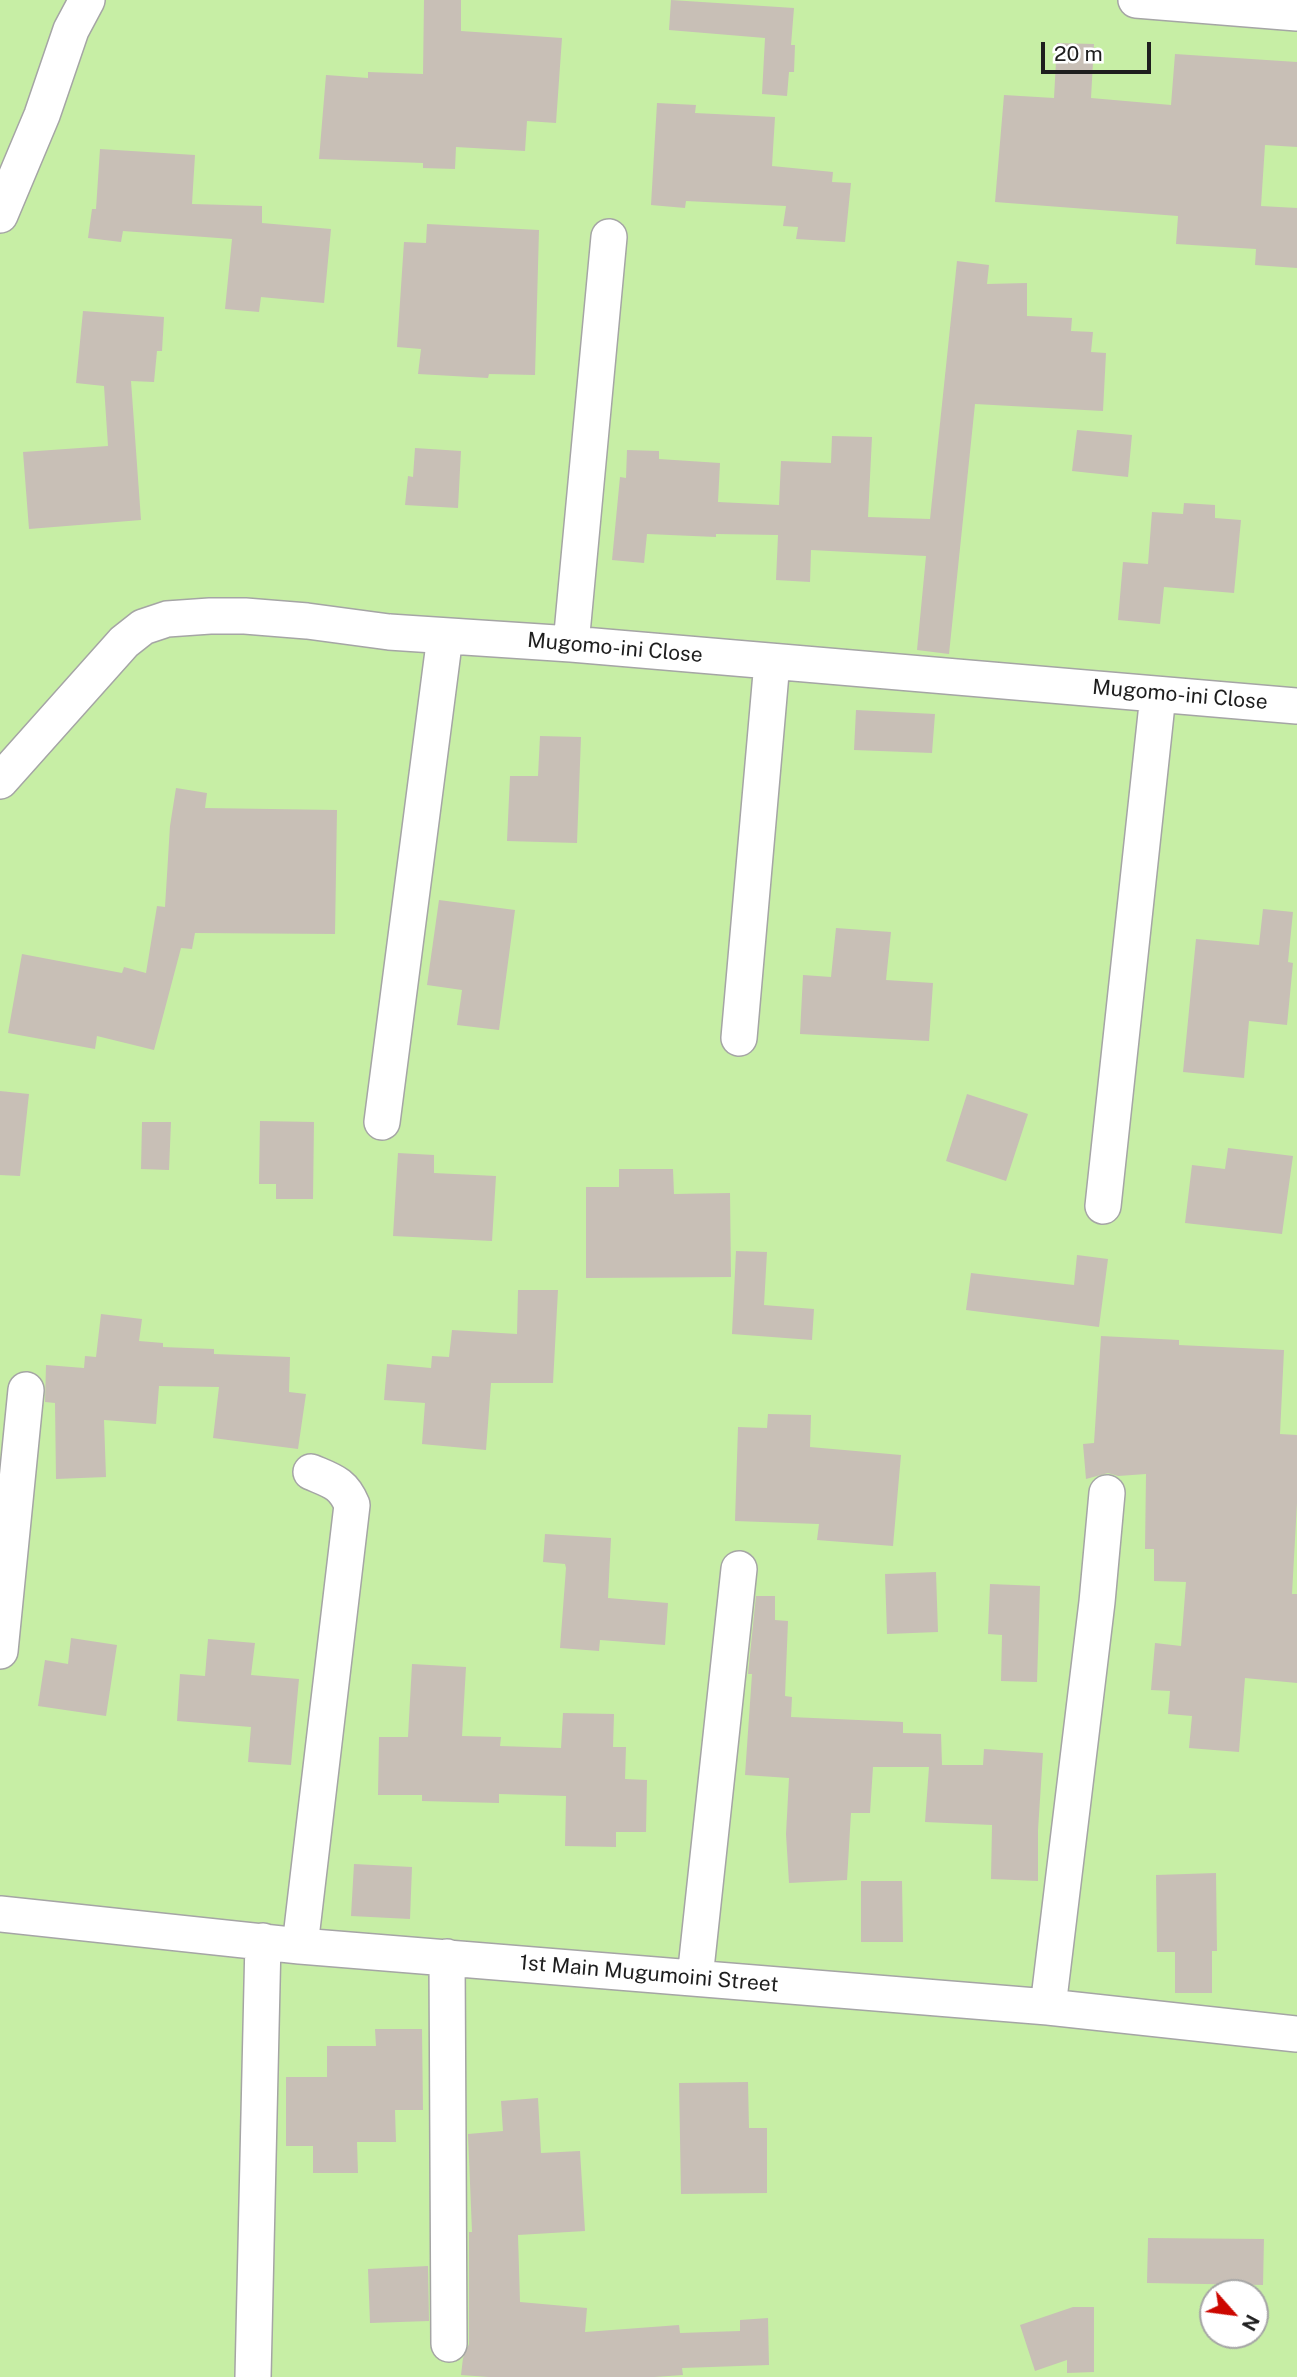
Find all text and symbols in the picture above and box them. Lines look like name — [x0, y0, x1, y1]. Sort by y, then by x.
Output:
scale bar — [1045, 28, 1155, 72]
text: 20 m — [1054, 41, 1103, 66]
street label: Mugomo-ini Close — [526, 628, 704, 668]
street label: Mugomo-ini Close — [1091, 675, 1269, 715]
street label: 1st Main Mugumoini Street — [518, 1950, 780, 1998]
north arrow — [1199, 2279, 1269, 2349]
text: N — [1238, 2311, 1264, 2335]

